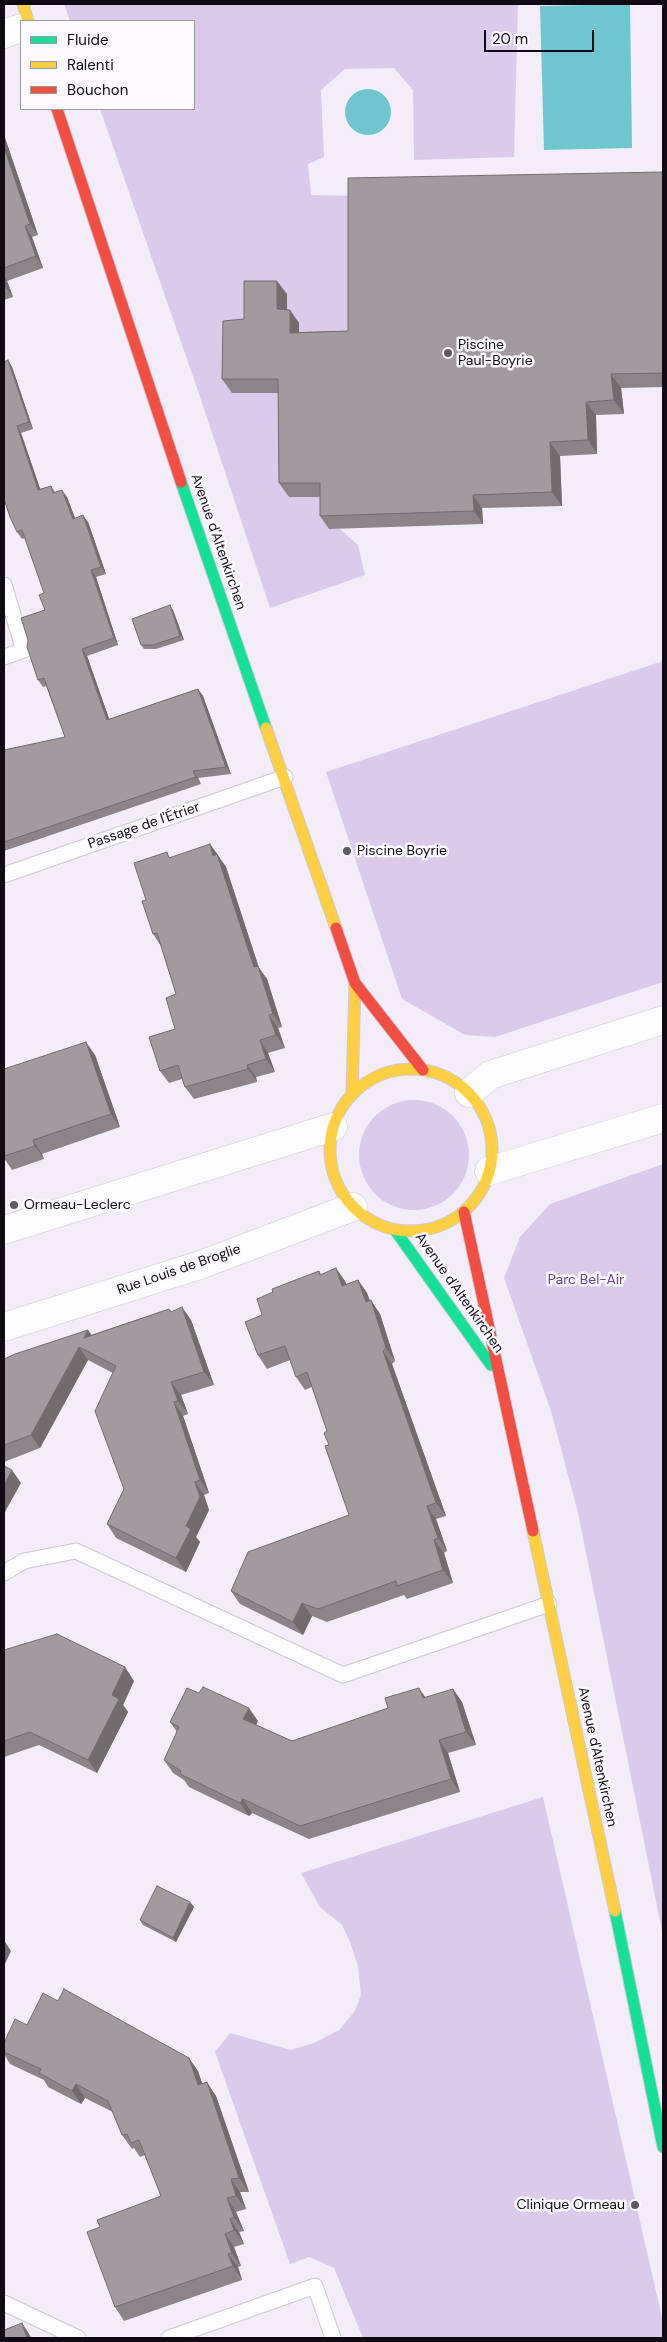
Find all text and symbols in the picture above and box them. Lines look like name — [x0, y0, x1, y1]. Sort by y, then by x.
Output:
legend — [20, 20, 195, 110]
scale bar — [487, 20, 597, 52]
text: 20 m — [492, 29, 528, 49]
text: Fluide — [67, 30, 109, 50]
text: Ralenti — [67, 55, 114, 75]
text: Bouchon — [67, 80, 128, 100]
place label: Piscine Paul-Boyrie — [458, 337, 533, 370]
marker: Piscine Paul-Boyrie — [442, 347, 454, 359]
street label: Avenue d'Altenkirchen — [187, 472, 249, 612]
street label: Passage de l'Étrier — [86, 799, 202, 853]
place label: Piscine Boyrie — [357, 843, 447, 859]
marker: Piscine Boyrie — [341, 845, 353, 857]
place label: Ormeau-Leclerc — [24, 1197, 131, 1213]
marker: Ormeau-Leclerc — [8, 1199, 20, 1211]
street label: Avenue d'Altenkirchen — [411, 1230, 507, 1356]
street label: Rue Louis de Broglie — [115, 1241, 243, 1299]
park label: Parc Bel-Air — [548, 1272, 624, 1288]
street label: Avenue d'Altenkirchen — [574, 1686, 620, 1828]
place label: Clinique Ormeau — [517, 2197, 625, 2213]
marker: Clinique Ormeau — [629, 2199, 641, 2211]

